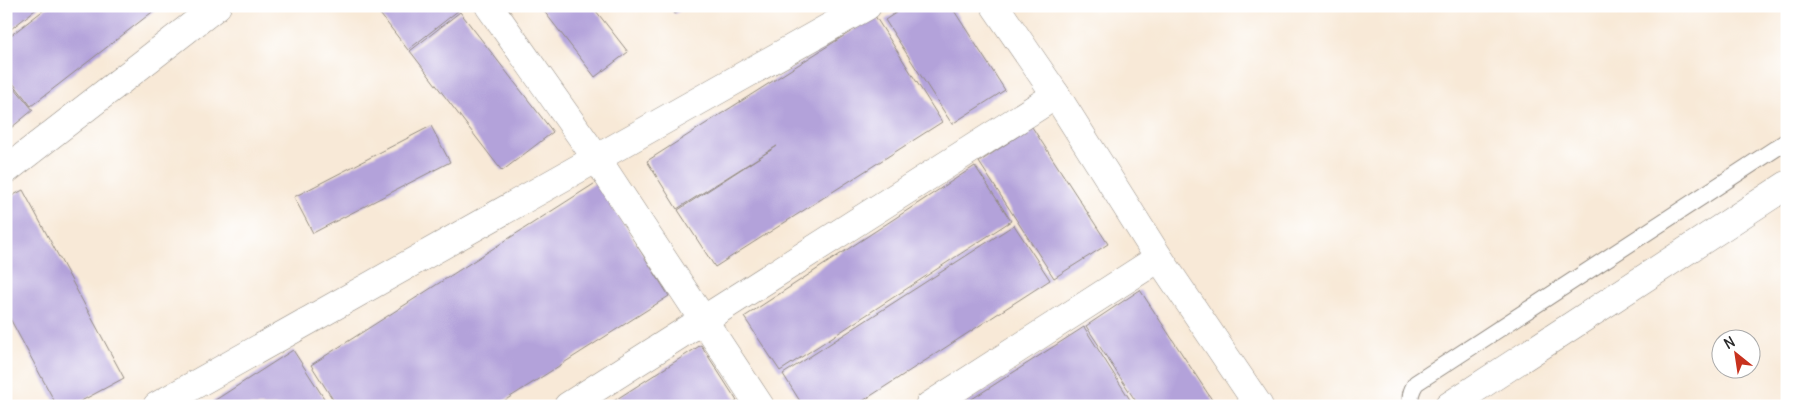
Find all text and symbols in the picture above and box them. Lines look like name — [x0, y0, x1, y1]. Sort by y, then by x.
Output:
north arrow — [1710, 330, 1760, 380]
text: N — [1721, 333, 1738, 353]

